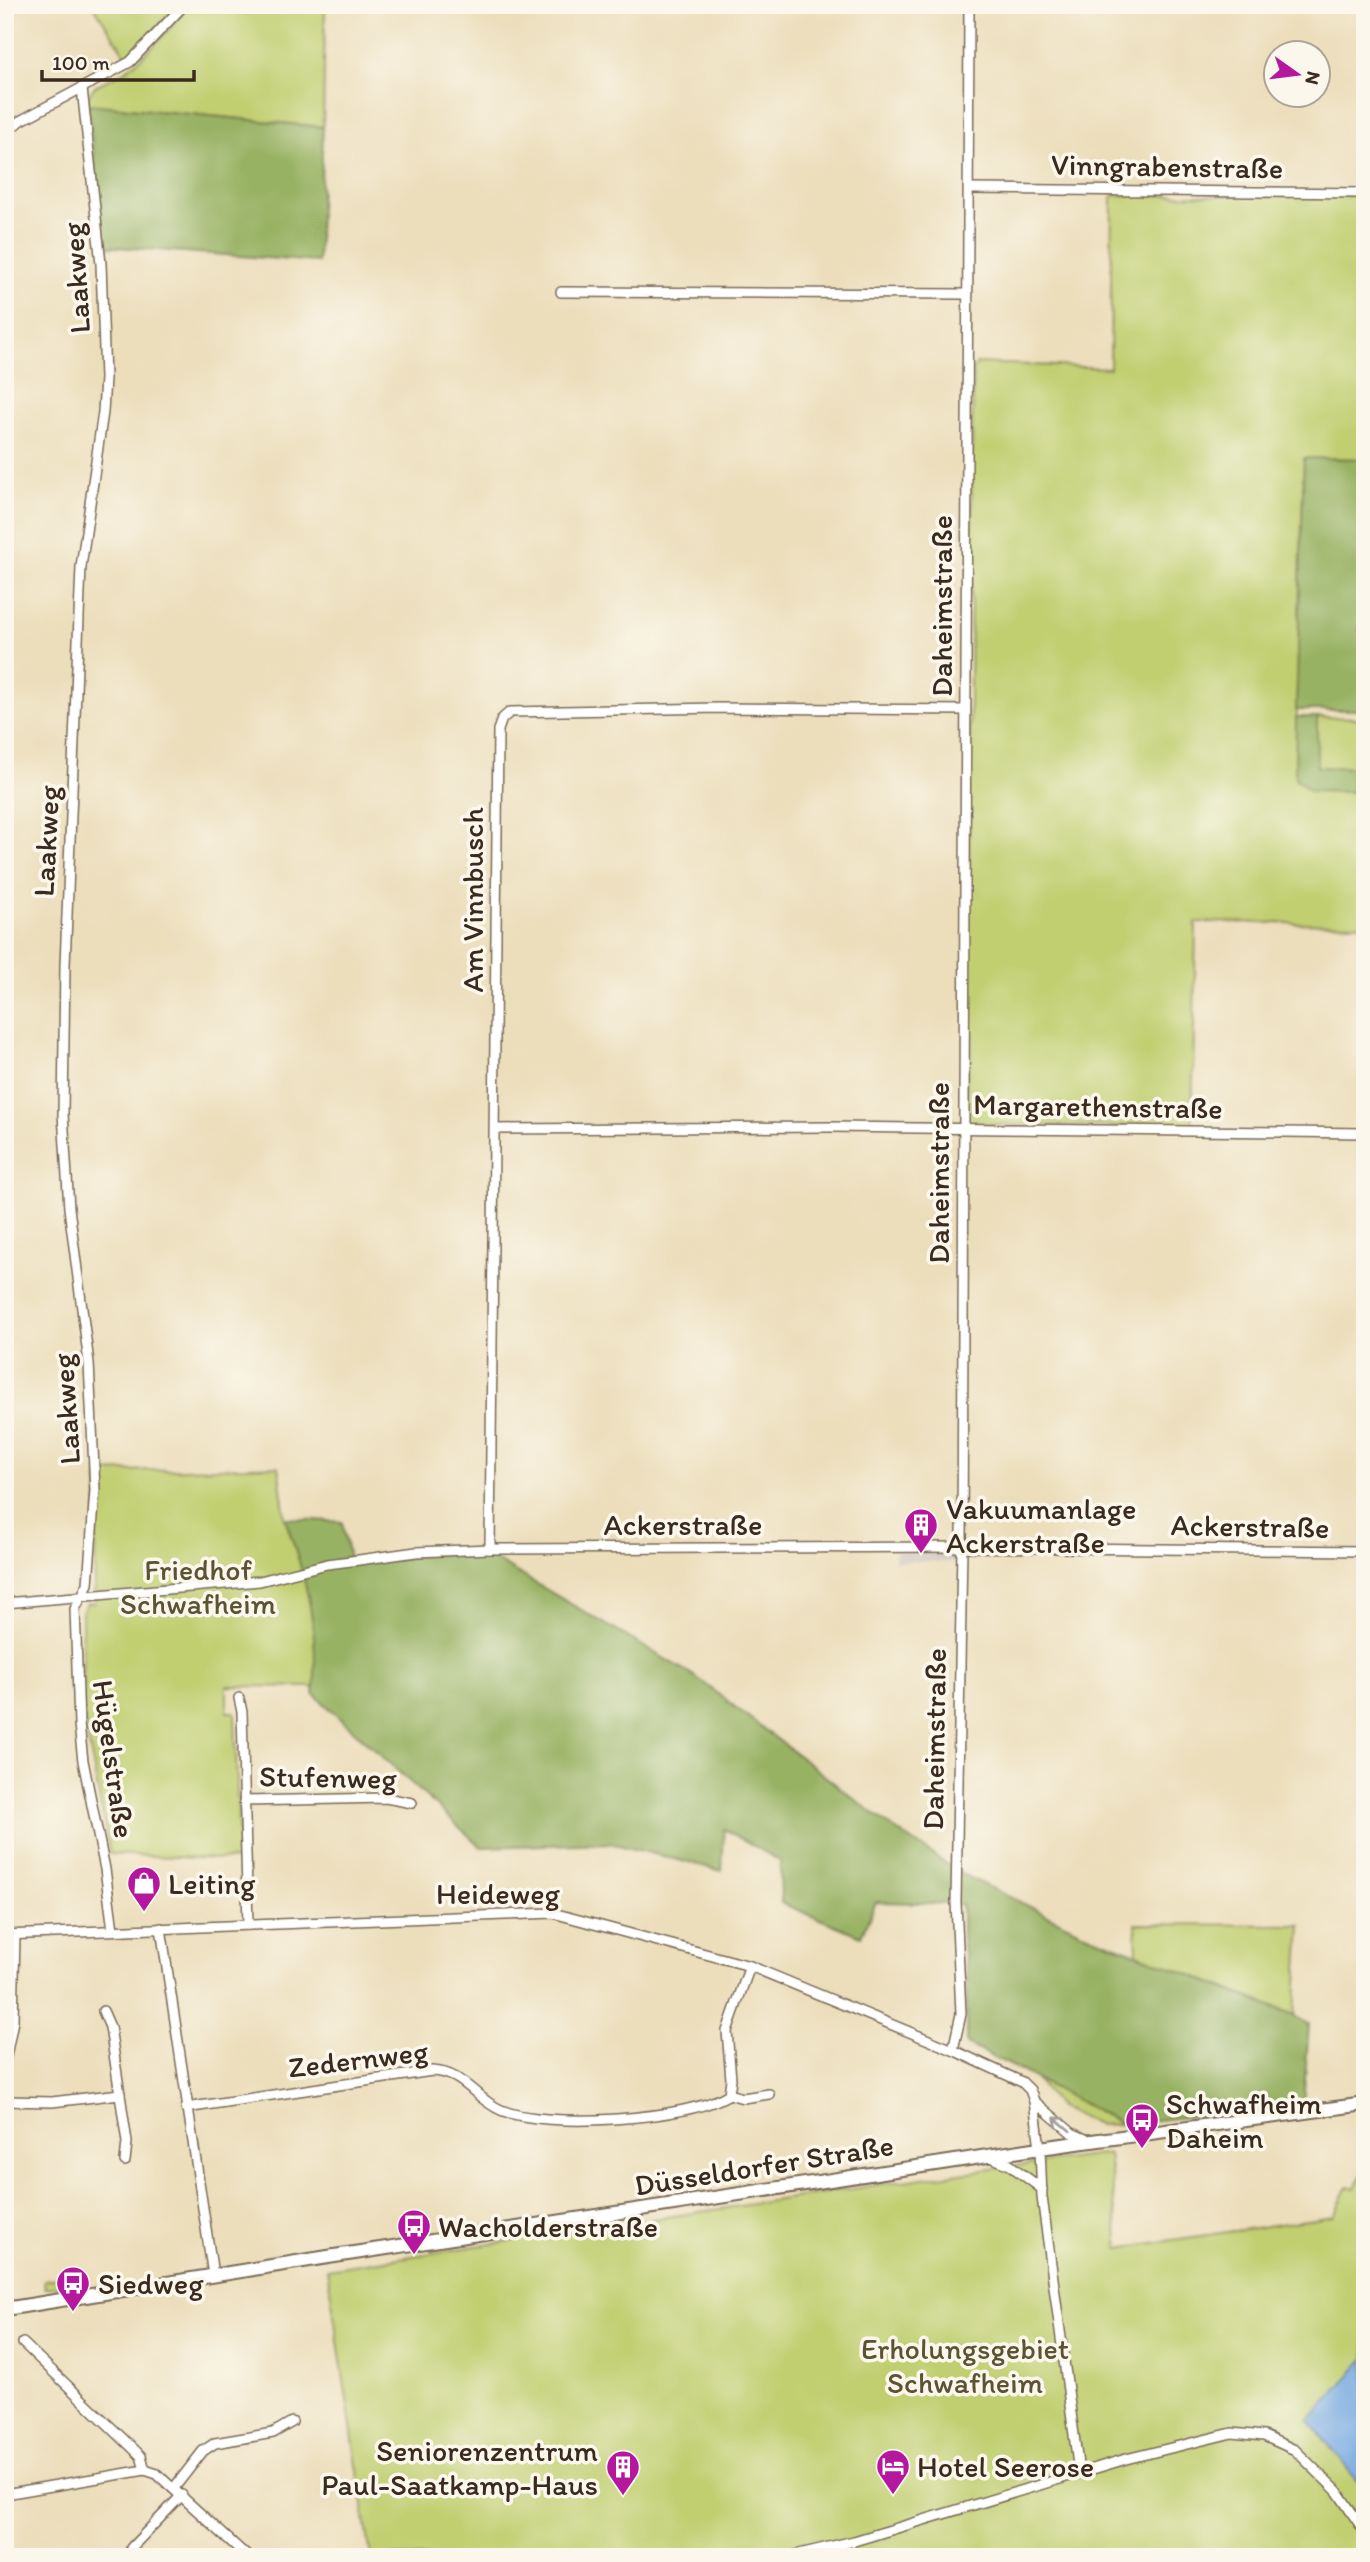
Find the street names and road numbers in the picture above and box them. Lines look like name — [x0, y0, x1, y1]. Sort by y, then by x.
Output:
street label: Vinngrabenstraße — [1051, 145, 1283, 187]
street label: Laakweg — [54, 221, 98, 335]
street label: Daheimstraße — [923, 515, 960, 697]
street label: Laakweg — [25, 784, 67, 898]
street label: Am Vinnbusch — [454, 807, 491, 993]
street label: Daheimstraße — [920, 1082, 957, 1264]
street label: Margarethenstraße — [973, 1085, 1223, 1127]
street label: Laakweg — [44, 1352, 88, 1466]
street label: Ackerstraße — [604, 1506, 762, 1543]
street label: Ackerstraße — [1170, 1506, 1330, 1546]
street label: Daheimstraße — [914, 1648, 954, 1830]
street label: Hügelstraße — [85, 1678, 143, 1840]
street label: Stufenweg — [259, 1757, 398, 1797]
street label: Heideweg — [436, 1875, 561, 1912]
street label: Zedernweg — [286, 2032, 431, 2086]
street label: Düsseldorfer Straße — [632, 2126, 896, 2204]

